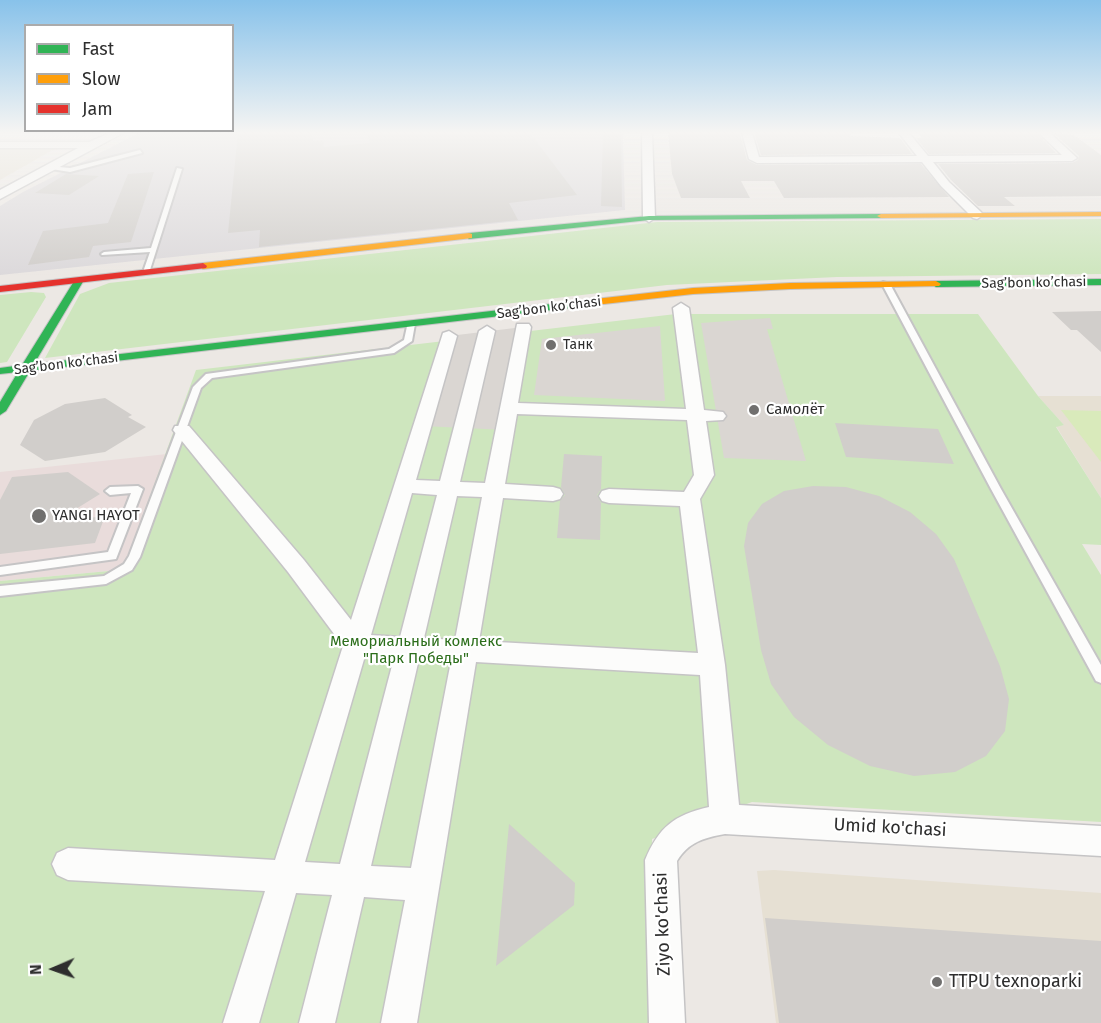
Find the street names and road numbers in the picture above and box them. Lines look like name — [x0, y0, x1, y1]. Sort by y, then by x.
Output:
street label: Sag’bon ko’chasi — [981, 274, 1087, 292]
street label: Sag’bon ko’chasi — [496, 293, 602, 323]
street label: Sag’bon ko’chasi — [13, 349, 119, 379]
street label: Umid ko'chasi — [833, 814, 947, 842]
street label: Ziyo ko'chasi — [650, 872, 676, 976]

